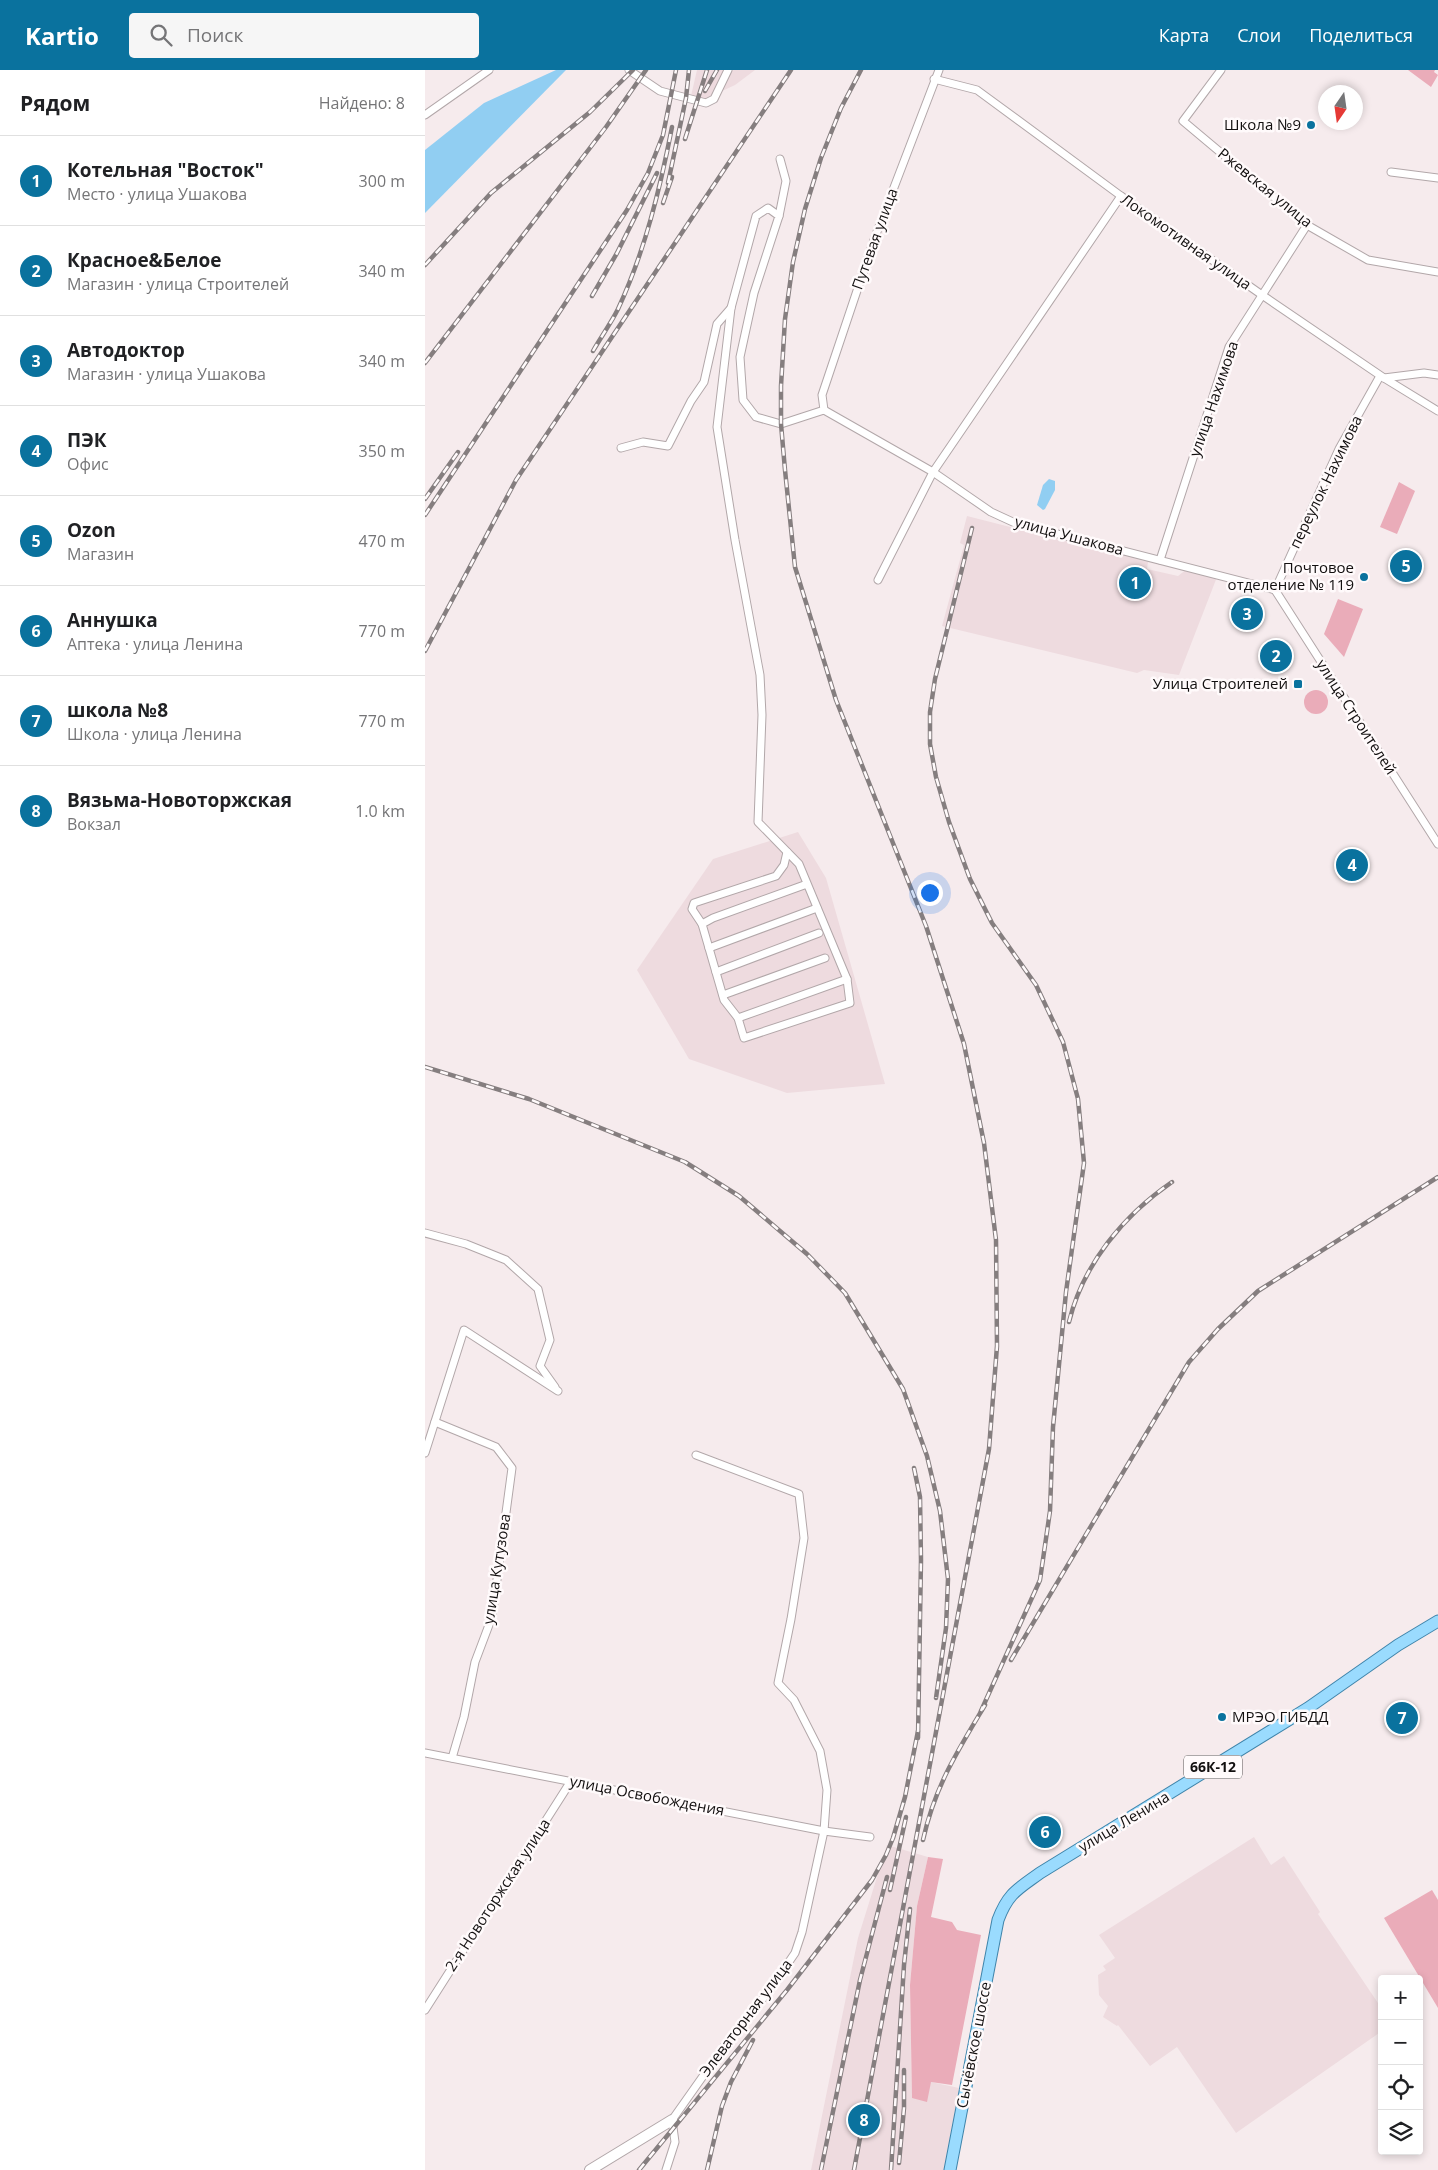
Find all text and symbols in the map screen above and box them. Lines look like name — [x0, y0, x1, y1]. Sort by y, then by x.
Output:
search box — [129, 13, 479, 58]
text: Kartio — [25, 19, 99, 52]
icon: search — [147, 21, 175, 49]
text: Поиск — [187, 22, 243, 48]
text: Карта — [1159, 23, 1209, 47]
text: Слои — [1237, 23, 1281, 47]
text: Поделиться — [1309, 23, 1413, 47]
north arrow — [1318, 85, 1363, 130]
text: Рядом — [20, 89, 90, 117]
text: Найдено: 8 — [319, 92, 405, 114]
place label: Школа №9 — [1224, 114, 1301, 134]
marker: Школа №9 — [1305, 119, 1317, 131]
street label: Ржевская улица — [1214, 143, 1317, 231]
text: Котельная "Восток" — [67, 157, 264, 183]
text: 1 — [31, 170, 41, 192]
text: 300 m — [359, 170, 405, 192]
text: Место · улица Ушакова — [67, 183, 247, 205]
street label: Путевая улица — [846, 185, 902, 292]
street label: Локомотивная улица — [1117, 189, 1256, 294]
text: Красное&Белое — [67, 247, 221, 273]
text: 2 — [31, 260, 41, 282]
text: 340 m — [359, 260, 405, 282]
text: Магазин · улица Строителей — [67, 273, 289, 295]
text: Автодоктор — [67, 337, 185, 363]
street label: улица Нахимова — [1184, 338, 1242, 459]
text: 3 — [31, 350, 41, 372]
text: 340 m — [359, 350, 405, 372]
text: Магазин · улица Ушакова — [67, 363, 266, 385]
street label: переулок Нахимова — [1284, 412, 1366, 551]
text: ПЭК — [67, 427, 107, 453]
text: 4 — [31, 440, 41, 462]
text: 350 m — [359, 440, 405, 462]
text: Офис — [67, 453, 109, 475]
street label: улица Ушакова — [1013, 511, 1126, 559]
text: Ozon — [67, 517, 116, 543]
text: 5 — [31, 530, 41, 552]
text: 470 m — [359, 530, 405, 552]
text: Магазин — [67, 543, 134, 565]
pin: 5 — [1390, 547, 1422, 585]
place label: Почтовое отделение № 119 — [1228, 557, 1354, 594]
pin: 1 — [1119, 564, 1151, 602]
marker: Почтовое отделение № 119 — [1358, 571, 1370, 583]
pin: 3 — [1231, 595, 1263, 633]
text: Аннушка — [67, 607, 158, 633]
text: 6 — [31, 620, 41, 642]
text: 770 m — [359, 620, 405, 642]
text: Аптека · улица Ленина — [67, 633, 243, 655]
pin: 2 — [1260, 637, 1292, 675]
street label: улица Строителей — [1312, 655, 1402, 778]
place label: Улица Строителей — [1153, 673, 1288, 693]
marker: Улица Строителей — [1292, 678, 1304, 690]
text: школа №8 — [67, 697, 168, 723]
text: 7 — [31, 710, 41, 732]
text: 770 m — [359, 710, 405, 732]
text: Школа · улица Ленина — [67, 723, 242, 745]
text: Вязьма-Новоторжская — [67, 787, 292, 813]
text: 8 — [31, 800, 41, 822]
text: 1.0 km — [355, 800, 405, 822]
text: Вокзал — [67, 813, 121, 835]
pin: 4 — [1336, 846, 1368, 884]
your location — [917, 880, 943, 906]
street label: улица Кутузова — [477, 1512, 515, 1626]
pin: 7 — [1386, 1699, 1418, 1737]
place label: МРЭО ГИБДД — [1232, 1706, 1328, 1726]
marker: МРЭО ГИБДД — [1216, 1711, 1228, 1723]
road number: 66К-12 — [1184, 1755, 1242, 1778]
street label: улица Освобождения — [568, 1770, 726, 1820]
street label: улица Ленина — [1074, 1786, 1173, 1856]
pin: 6 — [1029, 1813, 1061, 1851]
street label: 2-я Новоторжская улица — [440, 1814, 554, 1975]
street label: Элеваторная улица — [694, 1955, 796, 2080]
map controls — [1378, 1975, 1423, 2155]
button: + — [1378, 1975, 1423, 2020]
street label: Сычёвское шоссе — [951, 1980, 995, 2110]
button: − — [1378, 2020, 1423, 2065]
button: locate — [1378, 2065, 1423, 2110]
pin: 8 — [848, 2101, 880, 2139]
button: layers — [1378, 2110, 1423, 2155]

